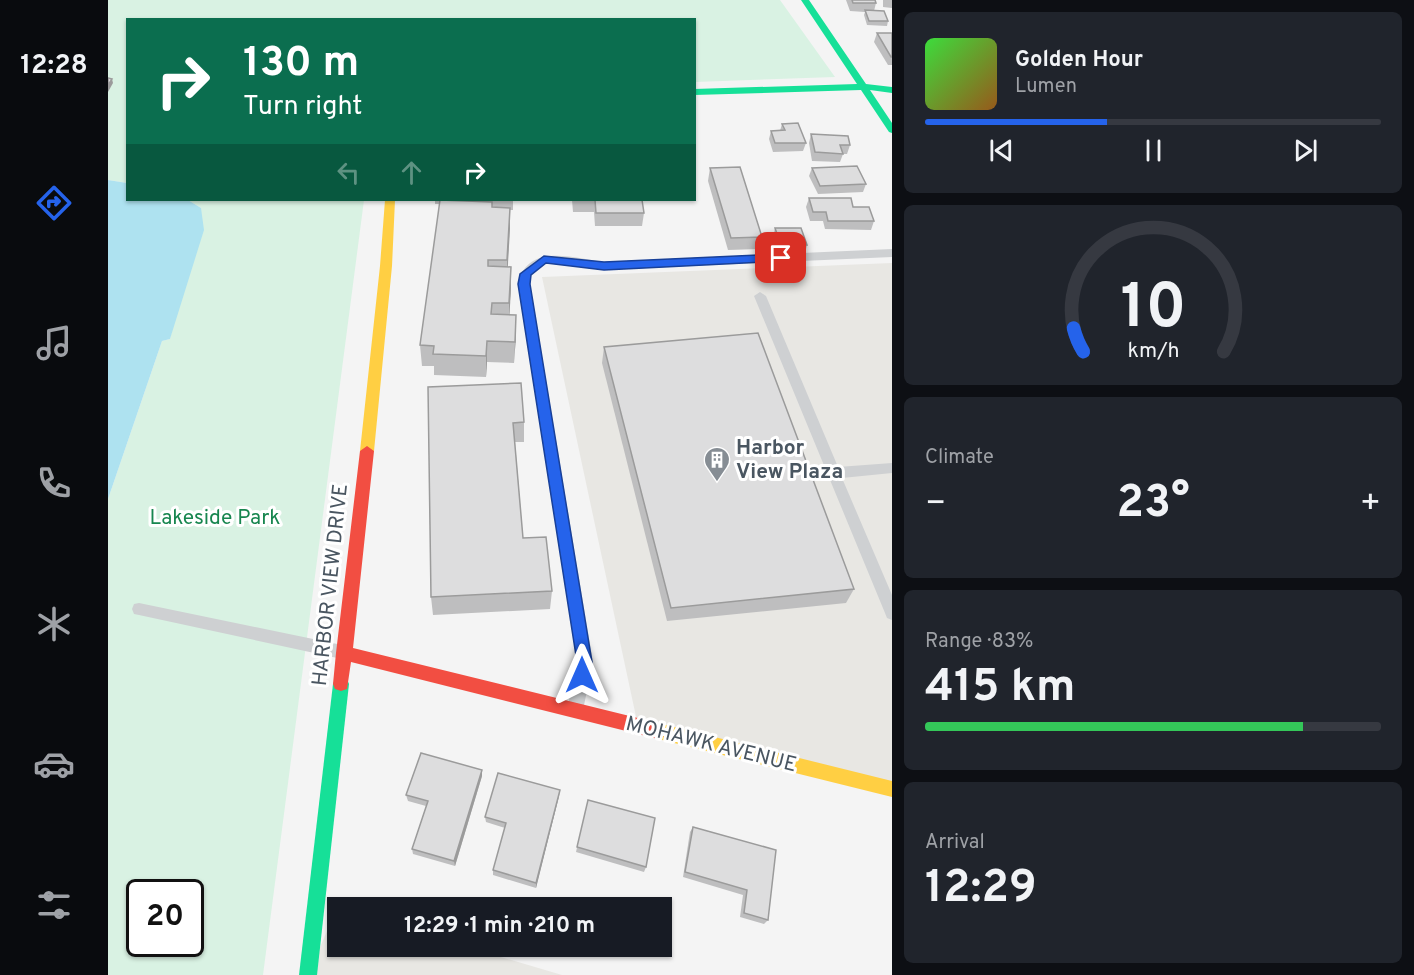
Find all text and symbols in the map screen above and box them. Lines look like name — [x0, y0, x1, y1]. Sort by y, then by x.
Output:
text: 130 m — [243, 38, 359, 91]
icon: right — [144, 42, 222, 120]
text: Golden Hour — [1015, 47, 1143, 74]
text: 12:28 — [20, 49, 88, 83]
text: Lumen — [1015, 74, 1077, 100]
text: Turn right — [243, 90, 362, 124]
icon: previous — [985, 134, 1018, 167]
icon: pause — [1137, 134, 1170, 167]
icon: next — [1289, 134, 1322, 167]
icon: left — [332, 156, 365, 189]
icon: ahead — [395, 156, 428, 189]
icon: right — [458, 156, 491, 189]
icon: directions — [33, 182, 75, 224]
pin — [755, 232, 806, 283]
icon: arrive — [764, 241, 797, 274]
text: 10 — [1120, 271, 1186, 350]
icon: music — [33, 322, 75, 364]
text: km/h — [1127, 338, 1179, 365]
place label: Harbor View Plaza — [736, 435, 843, 486]
building icon: Harbor View Plaza — [702, 445, 732, 483]
text: Climate — [925, 445, 994, 471]
icon: phone — [33, 462, 75, 504]
text: 23° — [1116, 476, 1190, 533]
street label: HARBOR VIEW DRIVE — [307, 483, 355, 687]
text: − — [925, 484, 946, 526]
text: + — [1360, 484, 1381, 526]
park label: Lakeside Park — [150, 505, 280, 532]
icon: climate — [33, 603, 75, 645]
text: Range · 83% — [925, 629, 1033, 655]
position arrow — [550, 643, 614, 707]
text: 415 km — [925, 660, 1075, 717]
street label: MOHAWK AVENUE — [623, 711, 799, 779]
icon: car — [33, 743, 75, 785]
text: Arrival — [925, 830, 985, 856]
text: 12:29 — [925, 861, 1037, 918]
speed limit sign: 20 — [126, 879, 204, 957]
icon: filters — [33, 884, 75, 926]
text: 12:29 · 1 min · 210 m — [404, 913, 595, 940]

